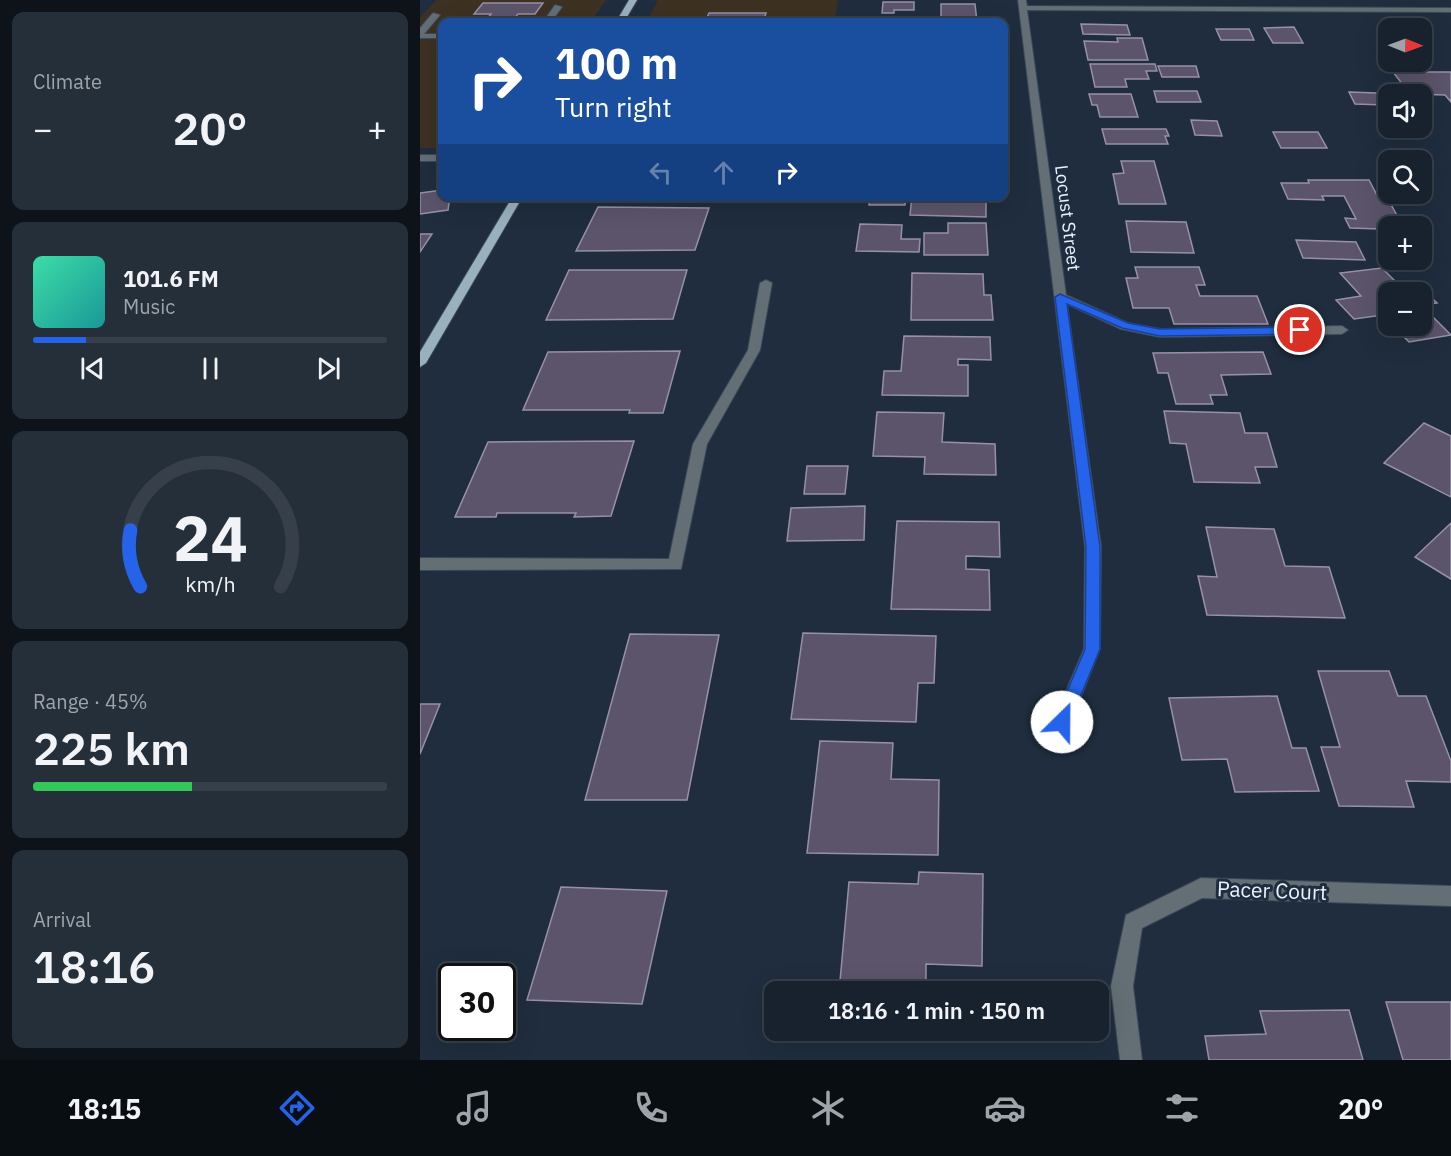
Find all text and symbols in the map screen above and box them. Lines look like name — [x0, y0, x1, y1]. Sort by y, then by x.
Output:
north arrow — [1378, 18, 1432, 72]
map controls — [1378, 18, 1432, 336]
text: 100 m — [555, 36, 678, 91]
icon: right — [456, 42, 534, 120]
text: Climate — [33, 68, 102, 95]
button: sound — [1378, 84, 1432, 138]
text: Turn right — [555, 89, 672, 124]
text: 20° — [172, 99, 248, 157]
text: − — [33, 107, 53, 150]
text: + — [367, 107, 387, 150]
button: search — [1378, 150, 1432, 204]
icon: left — [644, 156, 677, 189]
icon: ahead — [707, 156, 740, 189]
icon: right — [770, 156, 803, 189]
street label: Locust Street — [1050, 164, 1086, 272]
button: + — [1378, 216, 1432, 270]
text: 101.6 FM — [123, 264, 219, 293]
button: − — [1378, 282, 1432, 336]
text: Music — [123, 293, 175, 320]
pin — [1274, 304, 1325, 355]
icon: arrive — [1283, 313, 1316, 346]
icon: previous — [76, 352, 109, 385]
icon: pause — [194, 352, 227, 385]
icon: next — [312, 352, 345, 385]
text: 24 — [173, 497, 247, 578]
text: km/h — [185, 570, 235, 598]
text: Range · 45% — [33, 688, 148, 715]
position arrow — [1030, 690, 1094, 754]
text: 225 km — [33, 719, 190, 777]
street label: Pacer Court — [1216, 874, 1328, 906]
text: Arrival — [33, 906, 91, 933]
text: 18:16 — [33, 937, 155, 995]
speed limit sign: 30 — [438, 963, 516, 1041]
text: 18:16 · 1 min · 150 m — [828, 996, 1045, 1025]
icon: directions — [276, 1087, 318, 1129]
icon: music — [453, 1087, 495, 1129]
icon: phone — [630, 1087, 672, 1129]
icon: climate — [807, 1087, 849, 1129]
icon: car — [984, 1087, 1026, 1129]
icon: filters — [1161, 1087, 1203, 1129]
text: 18:15 — [68, 1091, 141, 1126]
text: 20° — [1338, 1091, 1383, 1126]

